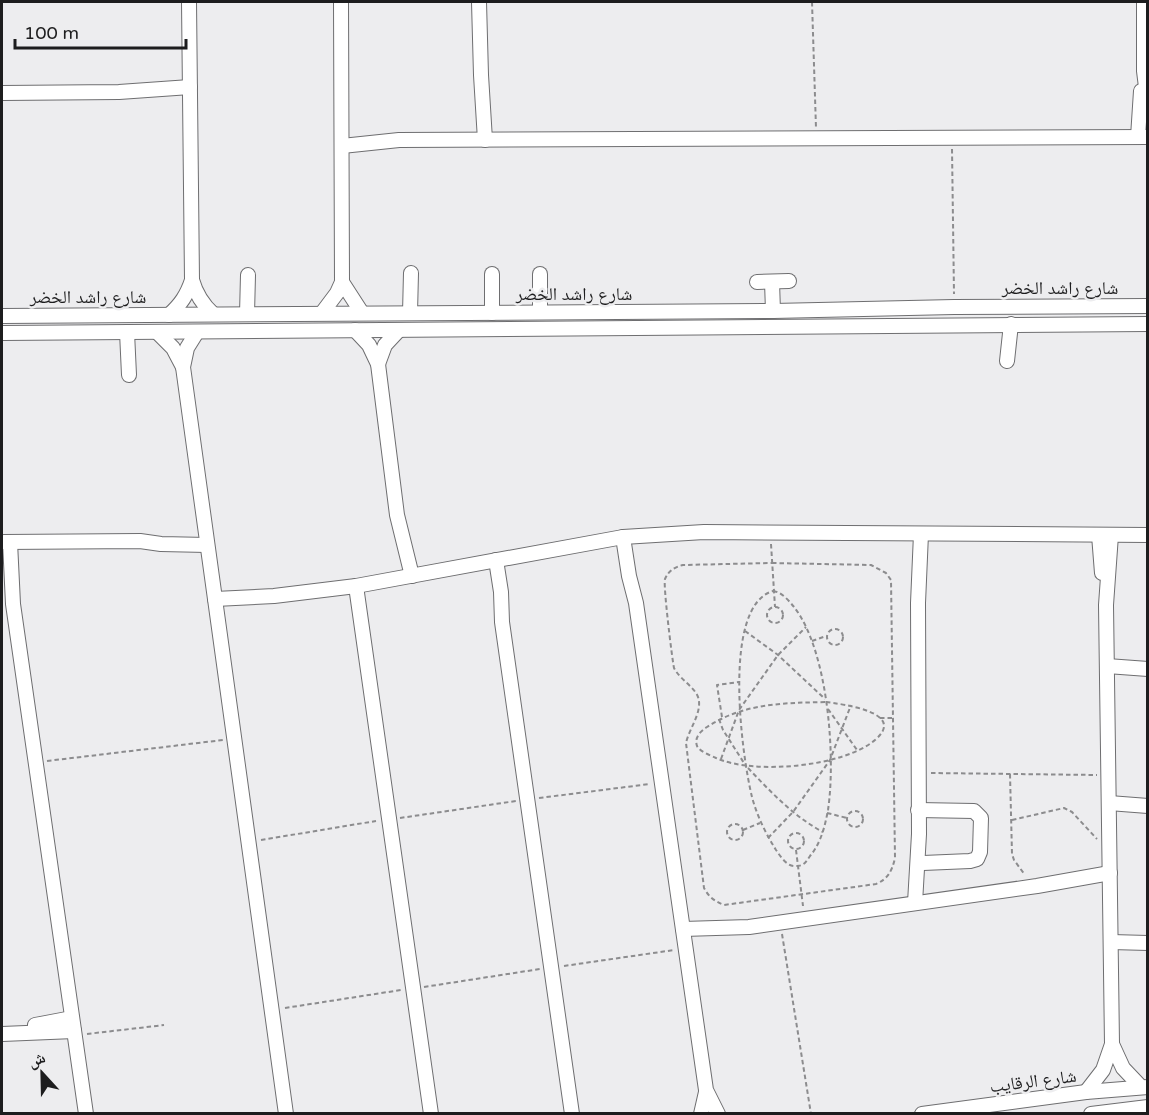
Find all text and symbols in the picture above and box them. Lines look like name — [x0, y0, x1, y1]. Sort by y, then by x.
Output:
scale bar — [15, 12, 186, 50]
text: 100 m — [24, 22, 79, 44]
street label: شارع راشد الخضر — [1001, 277, 1118, 299]
street label: شارع راشد الخضر — [515, 283, 632, 305]
street label: شارع راشد الخضر — [29, 286, 146, 308]
north arrow — [12, 1043, 72, 1103]
text: ش — [25, 1048, 48, 1072]
street label: شارع الرقايب — [988, 1065, 1078, 1097]

